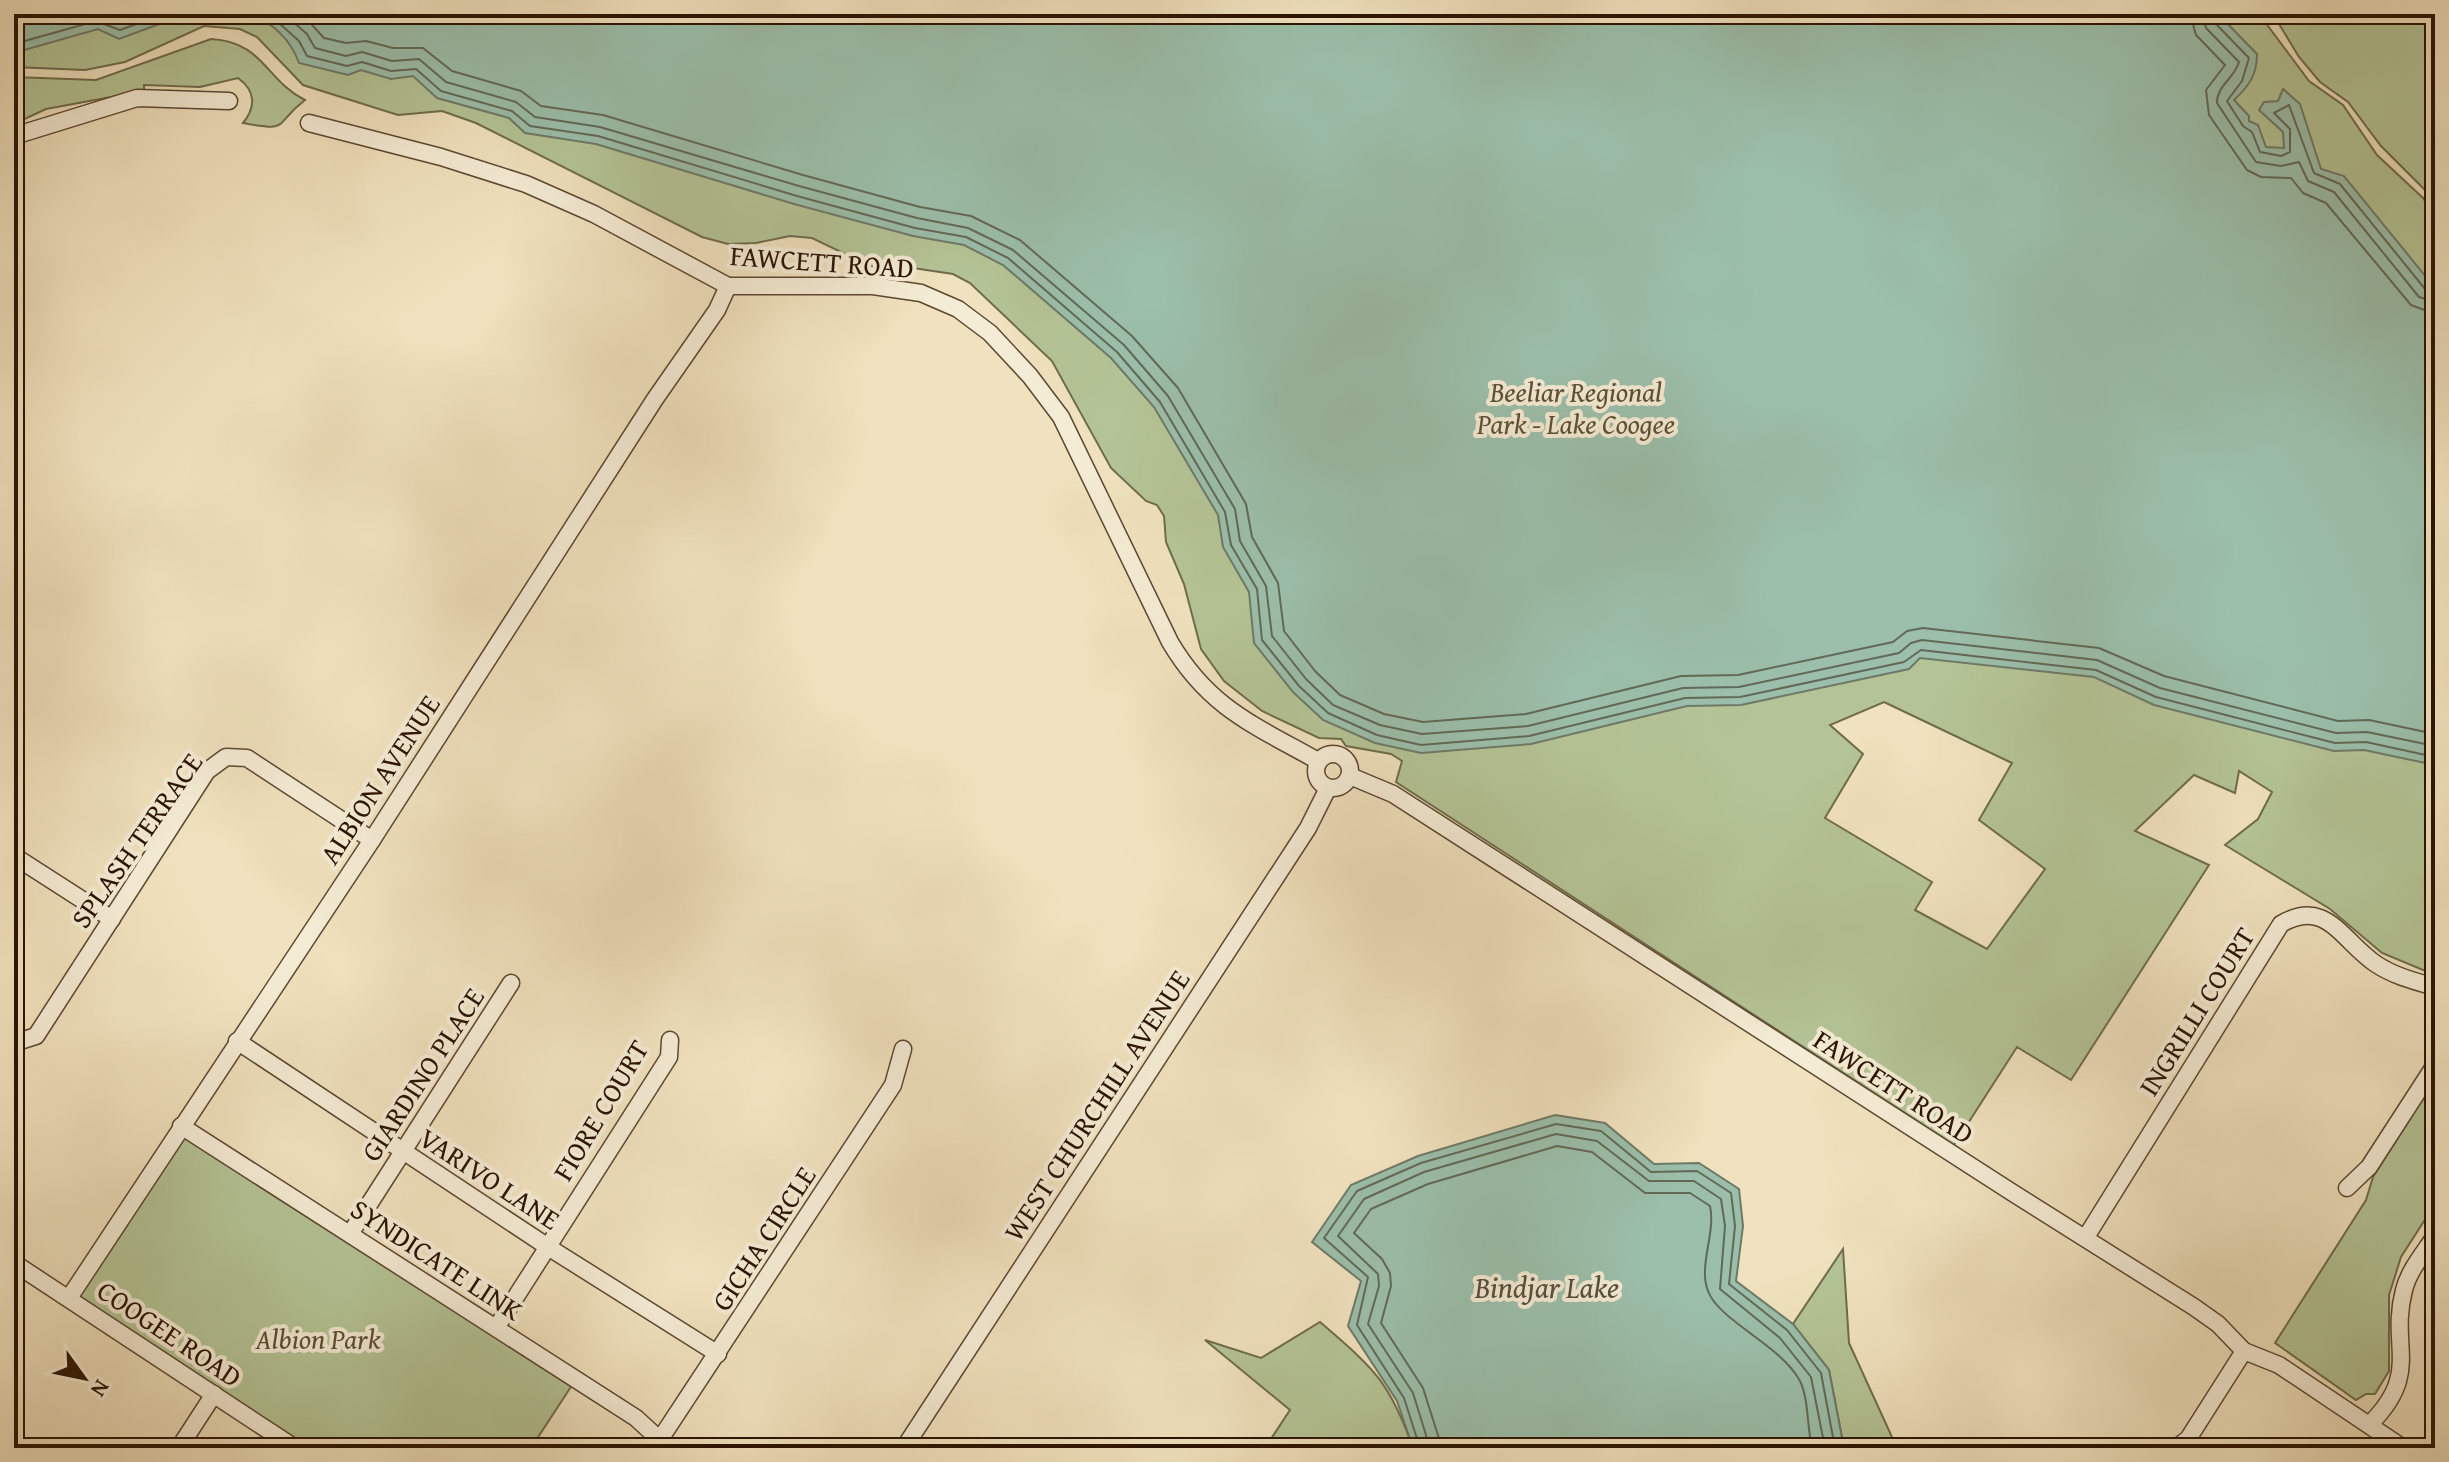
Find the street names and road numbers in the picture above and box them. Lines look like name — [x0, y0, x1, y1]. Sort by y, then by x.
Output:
street label: FAWCETT ROAD — [729, 234, 915, 288]
street label: ALBION AVENUE — [309, 686, 449, 872]
street label: SPLASH TERRACE — [60, 744, 212, 936]
street label: INGRILLI COURT — [2128, 918, 2264, 1103]
street label: WEST CHURCHILL AVENUE — [993, 961, 1199, 1249]
street label: GIARDINO PLACE — [350, 979, 494, 1169]
street label: FAWCETT ROAD — [1806, 1019, 1982, 1153]
street label: FIORE COURT — [542, 1032, 658, 1188]
street label: VARIVO LANE — [411, 1117, 569, 1239]
street label: GICHA CIRCLE — [701, 1158, 825, 1318]
street label: SYNDICATE LINK — [343, 1188, 531, 1330]
street label: COOGEE ROAD — [89, 1269, 251, 1397]

